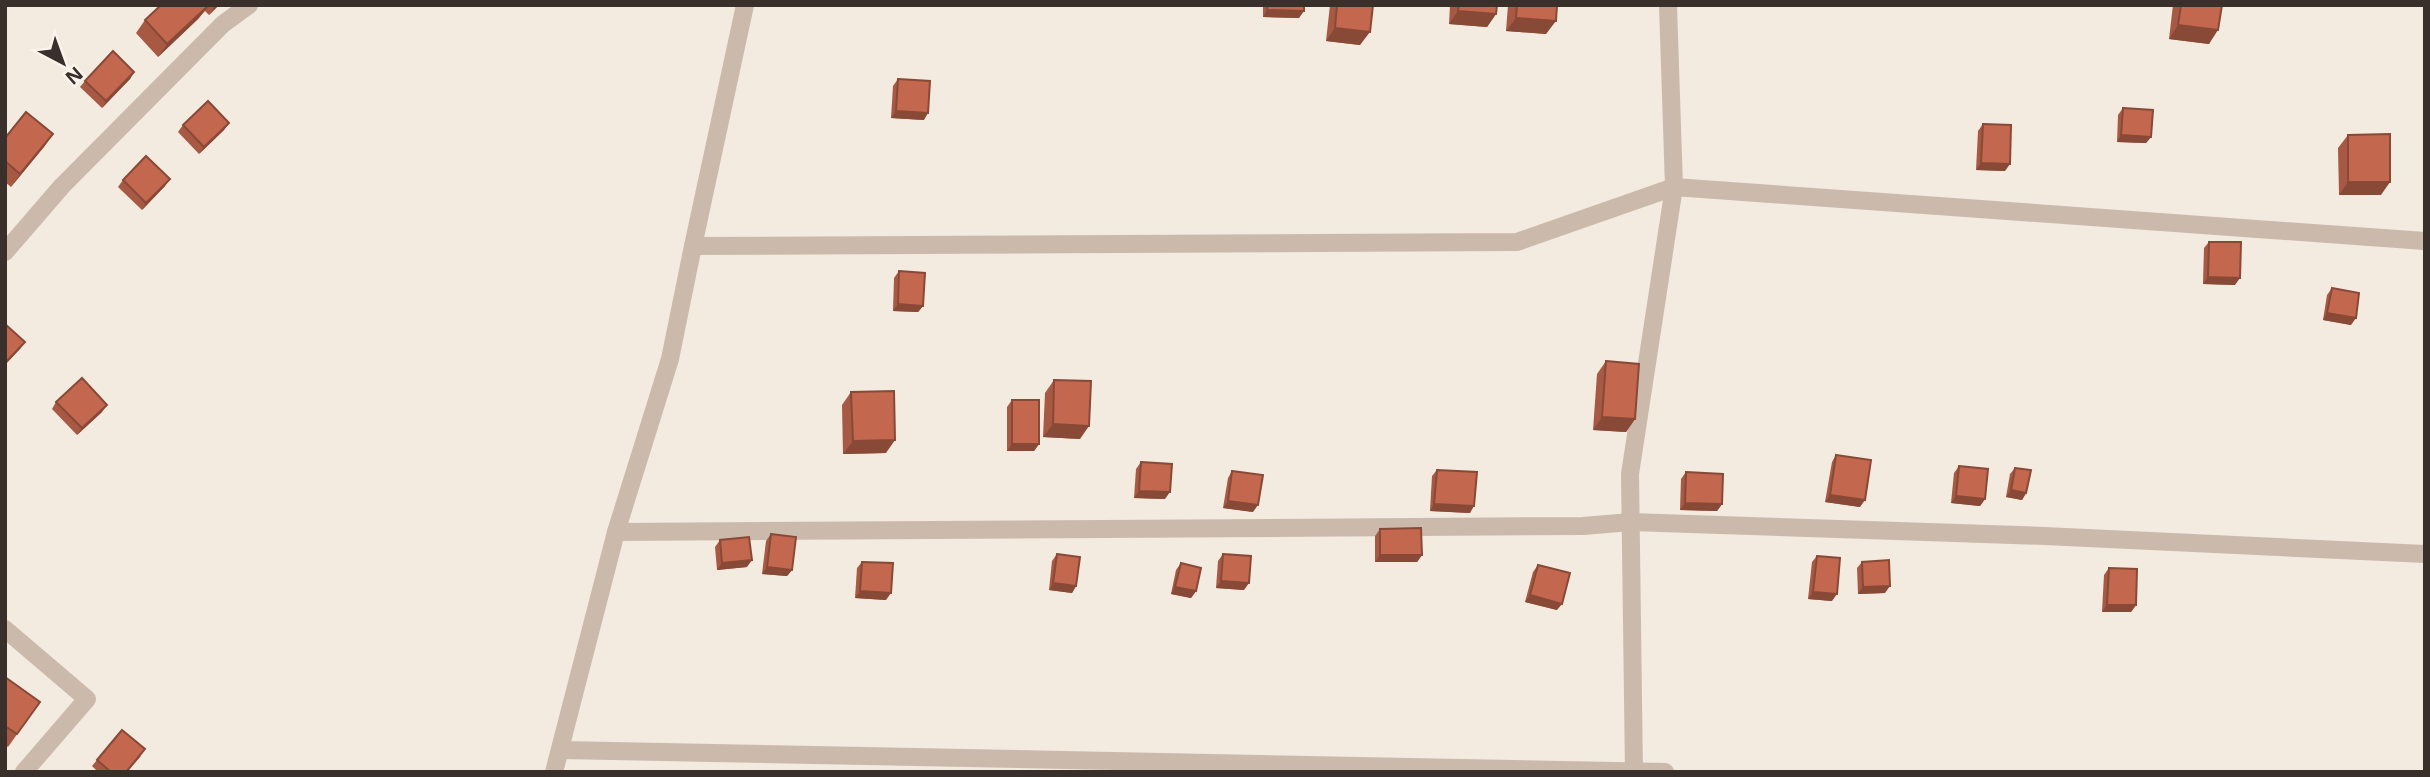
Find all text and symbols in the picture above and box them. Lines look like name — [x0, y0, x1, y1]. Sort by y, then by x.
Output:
north arrow — [28, 28, 98, 98]
text: N — [60, 61, 89, 91]

